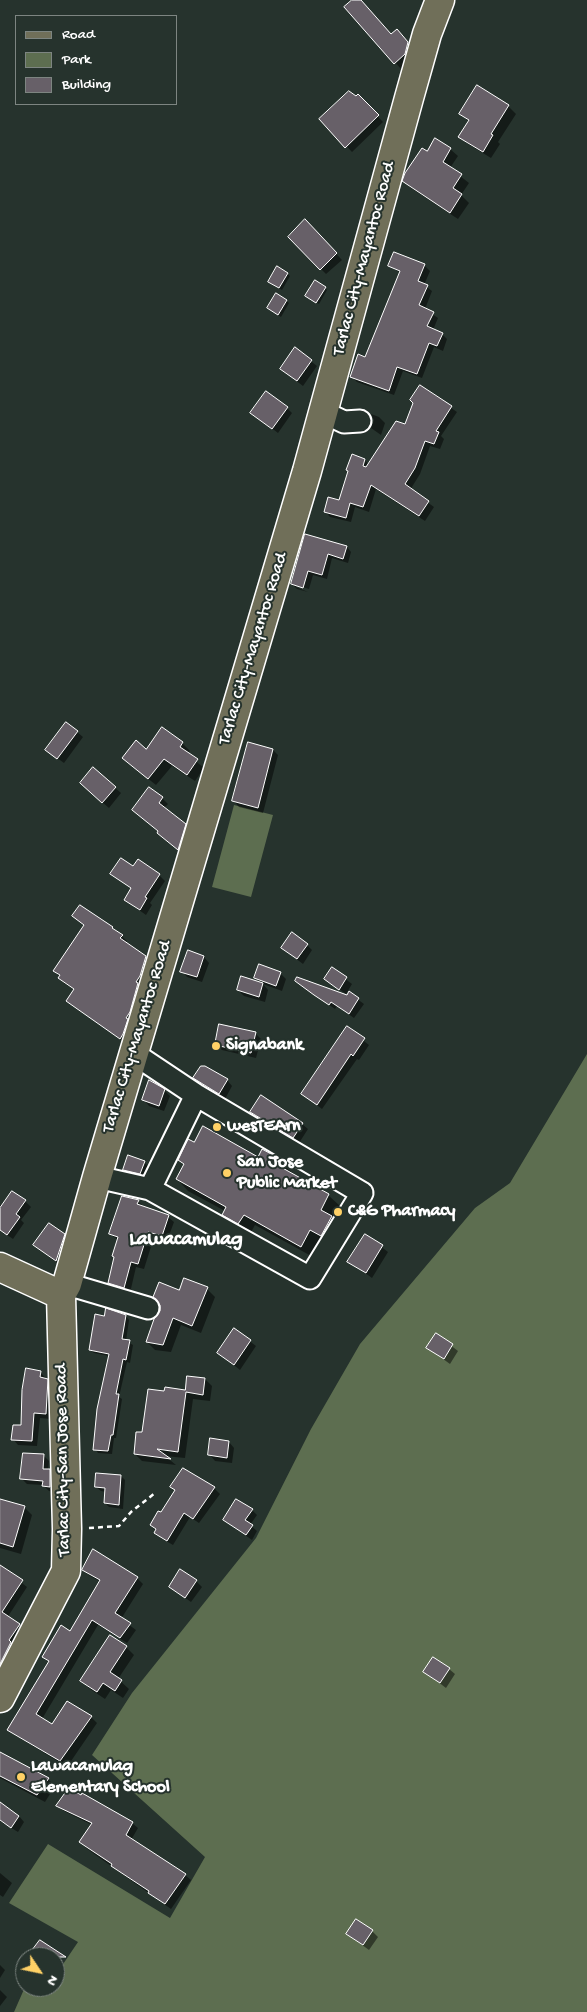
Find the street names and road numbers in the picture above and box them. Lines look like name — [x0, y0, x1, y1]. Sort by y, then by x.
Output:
street label: Tarlac City-Mayantoc Road — [329, 160, 401, 358]
street label: Tarlac City-Mayantoc Road — [215, 550, 293, 748]
street label: Tarlac City-Mayantoc Road — [99, 938, 177, 1136]
street label: Tarlac City-San Jose Road — [52, 1363, 76, 1557]

